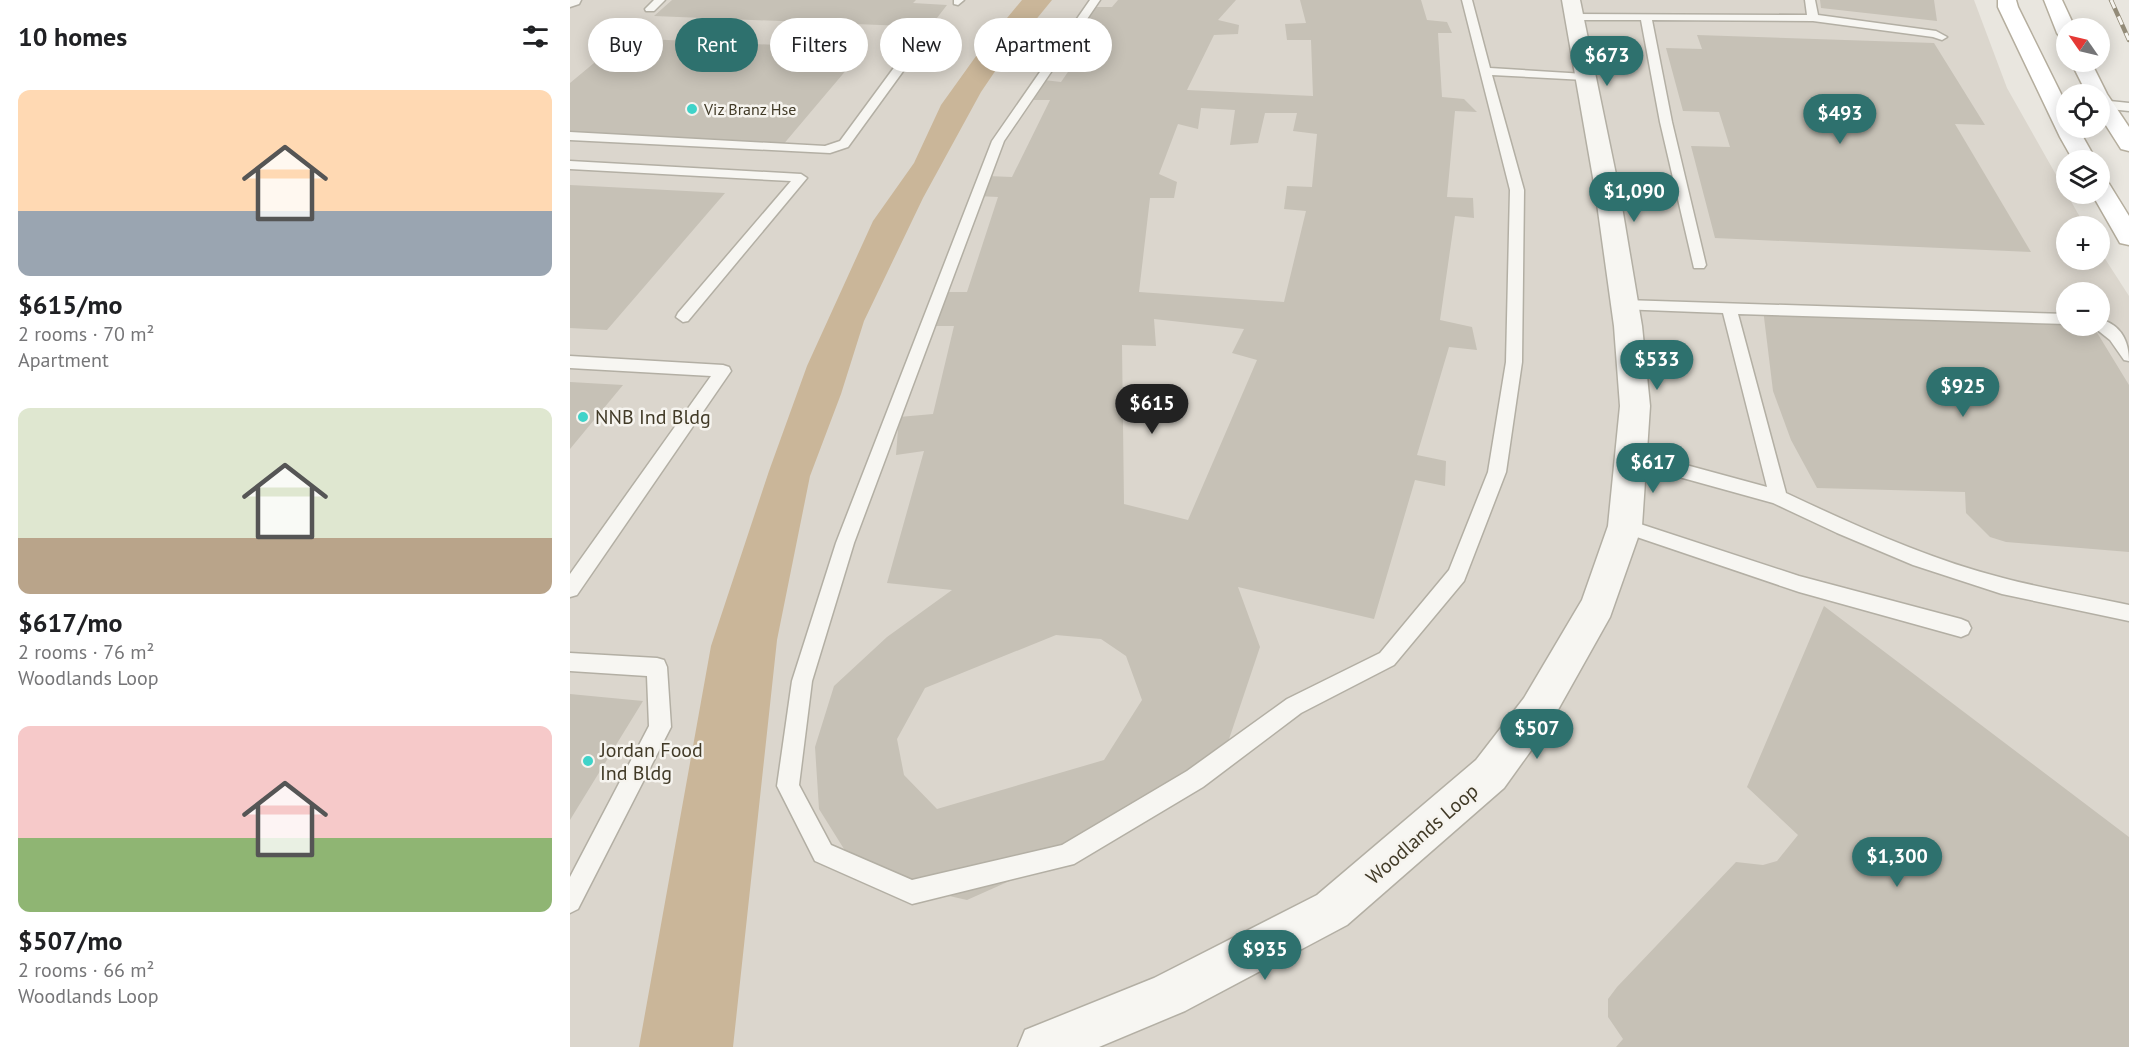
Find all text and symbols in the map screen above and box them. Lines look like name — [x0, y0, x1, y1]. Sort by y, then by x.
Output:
chip: Buy — [588, 18, 663, 72]
chip: Rent — [675, 18, 758, 72]
chip: Filters — [770, 18, 868, 72]
chip: New — [880, 18, 962, 72]
chip: Apartment — [974, 18, 1112, 72]
north arrow — [2056, 18, 2110, 72]
map controls — [2056, 18, 2110, 336]
text: 10 homes — [18, 20, 127, 53]
icon: filters — [519, 20, 552, 53]
pin: $673 — [1571, 36, 1643, 87]
text: $673 — [1584, 42, 1630, 68]
button: locate — [2056, 84, 2110, 138]
pin: $493 — [1804, 94, 1876, 145]
place label: Viz Branz Hse — [703, 99, 796, 119]
text: $493 — [1817, 100, 1863, 126]
marker: Viz Branz Hse — [685, 102, 699, 116]
icon: home — [231, 129, 339, 237]
button: layers — [2056, 150, 2110, 204]
pin: $1,090 — [1585, 172, 1683, 223]
text: $1,090 — [1603, 178, 1665, 204]
button: + — [2056, 216, 2110, 270]
button: − — [2056, 282, 2110, 336]
text: $615/mo — [18, 288, 122, 321]
text: 2 rooms · 70 m² — [18, 321, 154, 347]
pin: $533 — [1621, 340, 1693, 391]
text: $533 — [1634, 346, 1680, 372]
text: Apartment — [18, 347, 109, 373]
pin: $925 — [1927, 367, 1999, 418]
text: $925 — [1940, 373, 1986, 399]
pin: $615 — [1116, 384, 1188, 435]
text: $615 — [1129, 390, 1175, 416]
place label: NNB Ind Bldg — [595, 404, 711, 430]
marker: NNB Ind Bldg — [576, 410, 590, 424]
pin: $617 — [1617, 443, 1689, 494]
icon: home — [231, 447, 339, 555]
text: $617 — [1630, 449, 1676, 475]
text: $617/mo — [18, 606, 122, 639]
text: 2 rooms · 76 m² — [18, 639, 154, 665]
text: Woodlands Loop — [18, 665, 159, 691]
pin: $507 — [1501, 709, 1573, 760]
text: $507 — [1514, 715, 1560, 741]
place label: Jordan Food Ind Bldg — [599, 737, 703, 786]
marker: Jordan Food Ind Bldg — [581, 754, 595, 768]
icon: home — [231, 765, 339, 873]
street label: Woodlands Loop — [1360, 778, 1484, 890]
pin: $1,300 — [1848, 837, 1946, 888]
text: $1,300 — [1866, 843, 1928, 869]
text: $507/mo — [18, 924, 122, 957]
pin: $935 — [1229, 930, 1301, 981]
text: $935 — [1242, 936, 1288, 962]
text: 2 rooms · 66 m² — [18, 957, 154, 983]
text: Woodlands Loop — [18, 983, 159, 1009]

